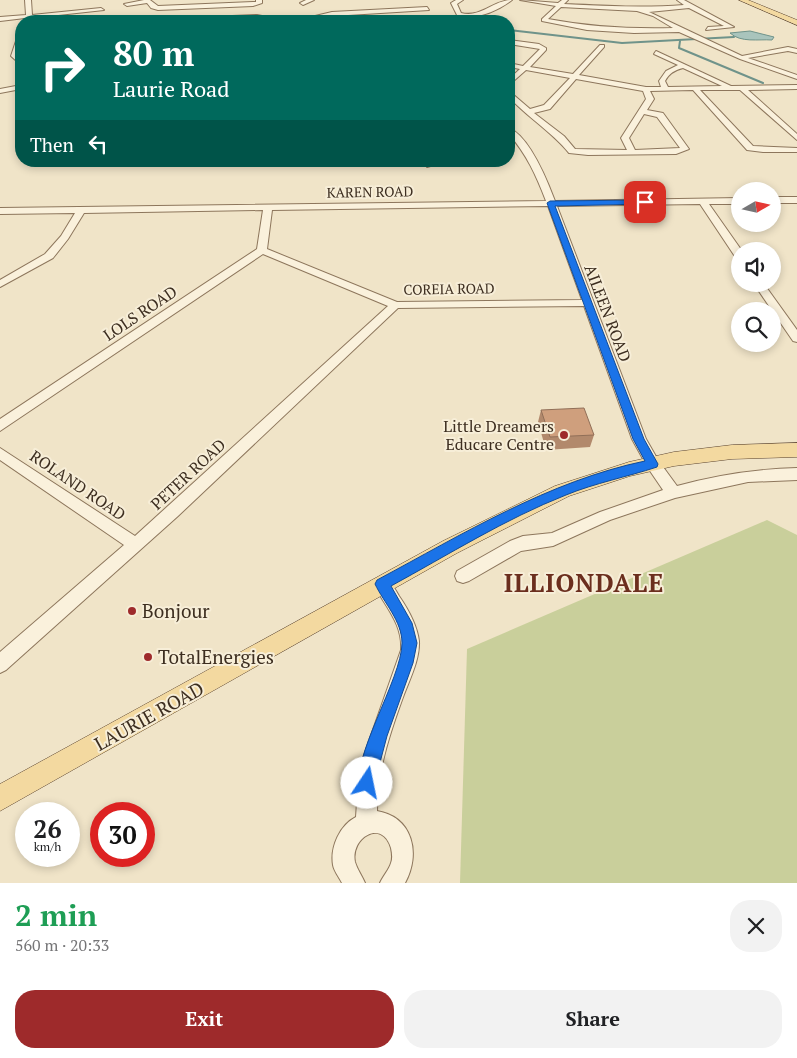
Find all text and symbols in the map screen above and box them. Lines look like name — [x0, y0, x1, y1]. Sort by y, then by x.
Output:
text: 80 m — [113, 30, 194, 76]
icon: right — [30, 35, 95, 100]
text: Laurie Road — [113, 74, 229, 103]
icon: left — [84, 130, 112, 158]
text: Then — [30, 132, 74, 157]
street label: KAREN ROAD — [327, 181, 414, 202]
pin — [624, 181, 666, 223]
north arrow — [731, 182, 781, 232]
map controls — [731, 182, 781, 352]
icon: arrive — [631, 188, 659, 216]
button: sound — [731, 242, 781, 292]
street label: AILEEN ROAD — [579, 261, 637, 365]
street label: COREIA ROAD — [403, 278, 495, 299]
street label: LOLS ROAD — [99, 280, 181, 346]
button: search — [731, 302, 781, 352]
place label: Little Dreamers Educare Centre — [443, 415, 554, 455]
marker: Little Dreamers Educare Centre — [558, 429, 570, 441]
street label: PETER ROAD — [146, 434, 230, 514]
street label: ROLAND ROAD — [26, 445, 130, 525]
district label: ILLIONDALE — [504, 566, 664, 599]
place label: Bonjour — [142, 598, 210, 623]
marker: Bonjour — [126, 605, 138, 617]
place label: TotalEnergies — [158, 644, 274, 669]
marker: TotalEnergies — [142, 651, 154, 663]
street label: LAURIE ROAD — [90, 675, 208, 756]
position arrow — [340, 756, 392, 808]
speed limit sign: 30 — [90, 802, 155, 867]
text: 26 — [33, 812, 62, 845]
text: km/h — [34, 839, 61, 854]
text: 2 min — [15, 895, 97, 935]
button: close — [730, 900, 782, 952]
text: 560 m · 20:33 — [15, 934, 109, 956]
button: Exit — [15, 990, 394, 1048]
button: Share — [404, 990, 782, 1048]

